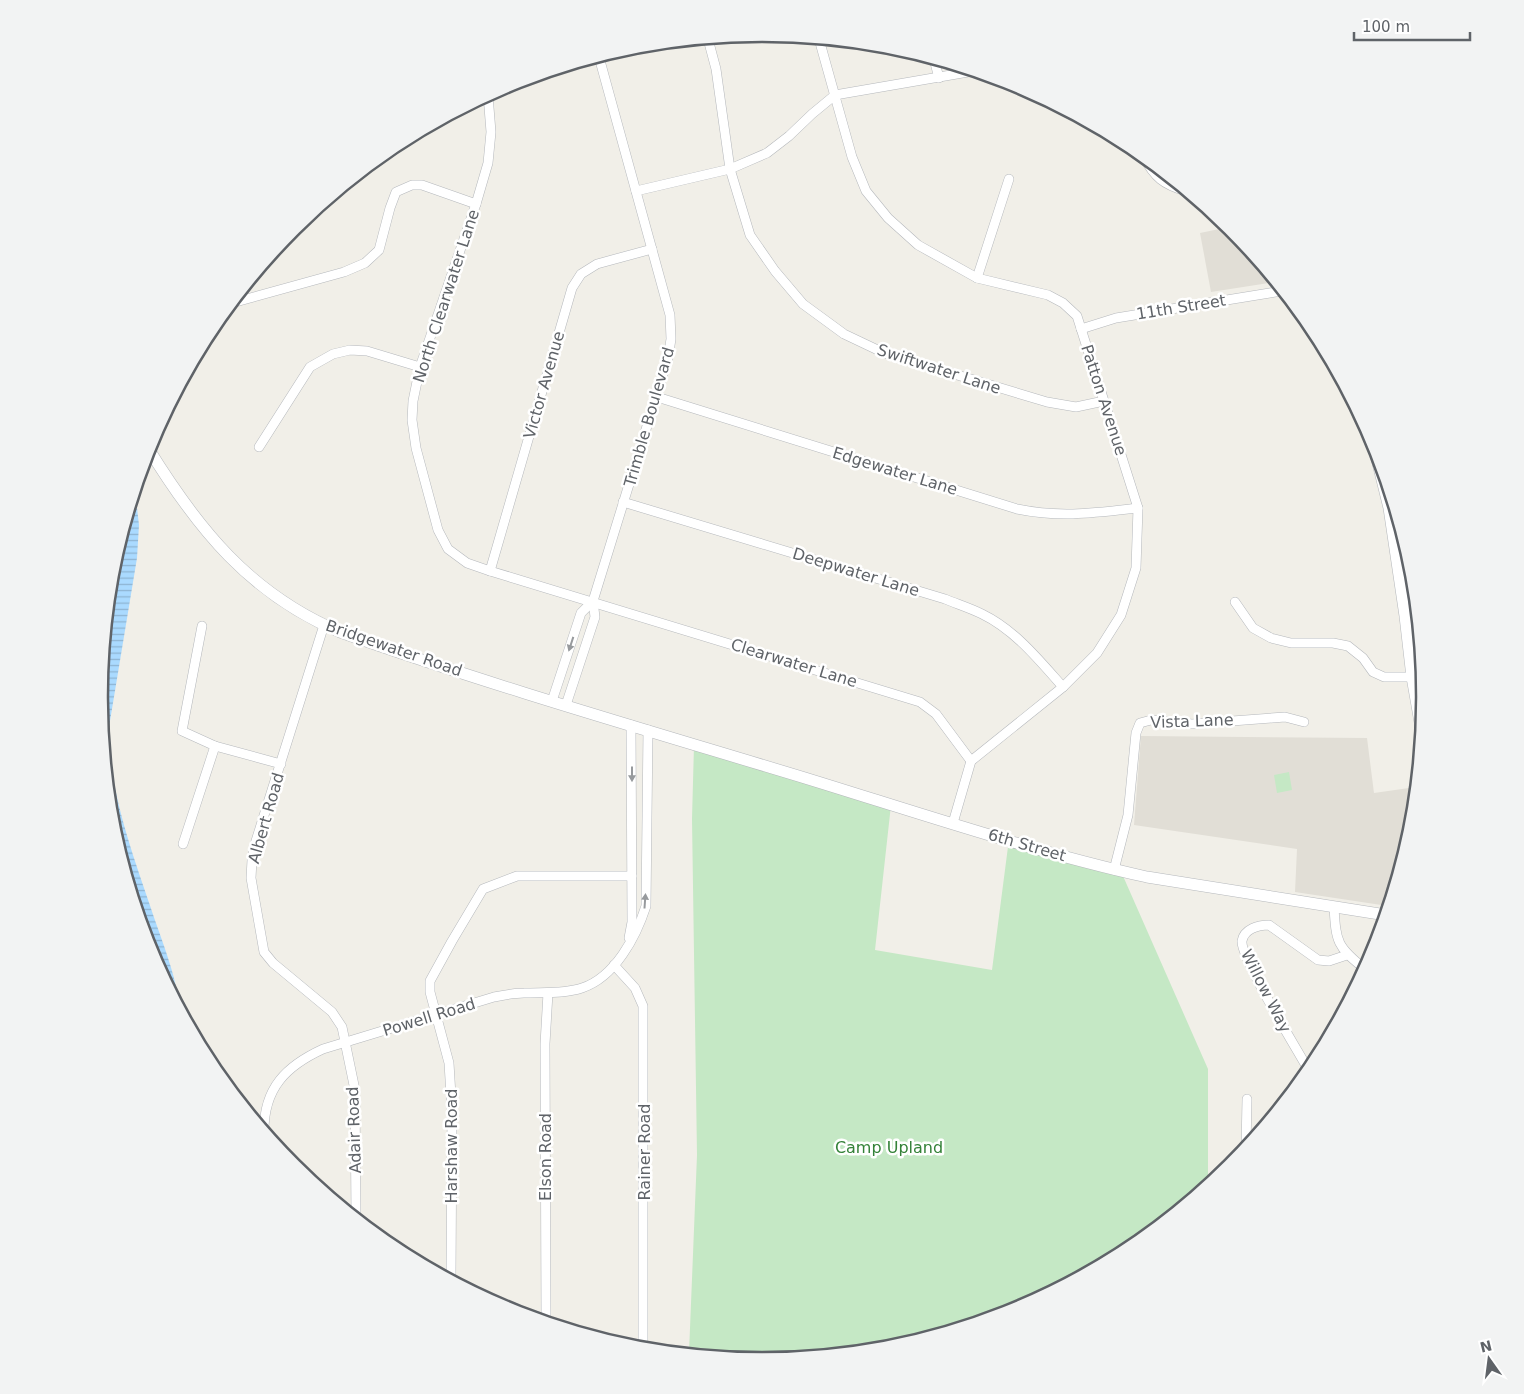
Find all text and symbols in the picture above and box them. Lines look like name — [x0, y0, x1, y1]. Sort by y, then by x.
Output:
scale bar — [1354, 10, 1470, 42]
text: 100 m — [1362, 18, 1410, 36]
street label: North Clearwater Lane — [409, 207, 483, 385]
street label: 11th Street — [1135, 291, 1227, 323]
street label: Victor Avenue — [520, 329, 568, 441]
street label: Swiftwater Lane — [875, 340, 1003, 398]
street label: Patton Avenue — [1077, 342, 1131, 458]
street label: Trimble Boulevard — [620, 345, 678, 490]
street label: Edgewater Lane — [830, 443, 960, 499]
street label: Deepwater Lane — [790, 544, 922, 600]
street label: Bridgewater Road — [323, 616, 465, 680]
street label: Clearwater Lane — [728, 635, 860, 691]
one-way arrow — [567, 636, 574, 651]
street label: Vista Lane — [1150, 710, 1234, 732]
one-way arrow — [628, 766, 636, 782]
street label: Albert Road — [244, 770, 288, 866]
street label: 6th Street — [986, 825, 1068, 865]
one-way arrow — [642, 893, 650, 909]
street label: Willow Way — [1237, 946, 1295, 1036]
street label: Powell Road — [380, 994, 478, 1040]
street label: Adair Road — [343, 1086, 365, 1174]
street label: Harshaw Road — [442, 1088, 461, 1204]
street label: Rainer Road — [635, 1104, 654, 1200]
street label: Elson Road — [536, 1113, 555, 1201]
park label: Camp Upland — [835, 1138, 943, 1157]
north arrow — [1464, 1334, 1514, 1384]
text: N — [1478, 1337, 1493, 1356]

